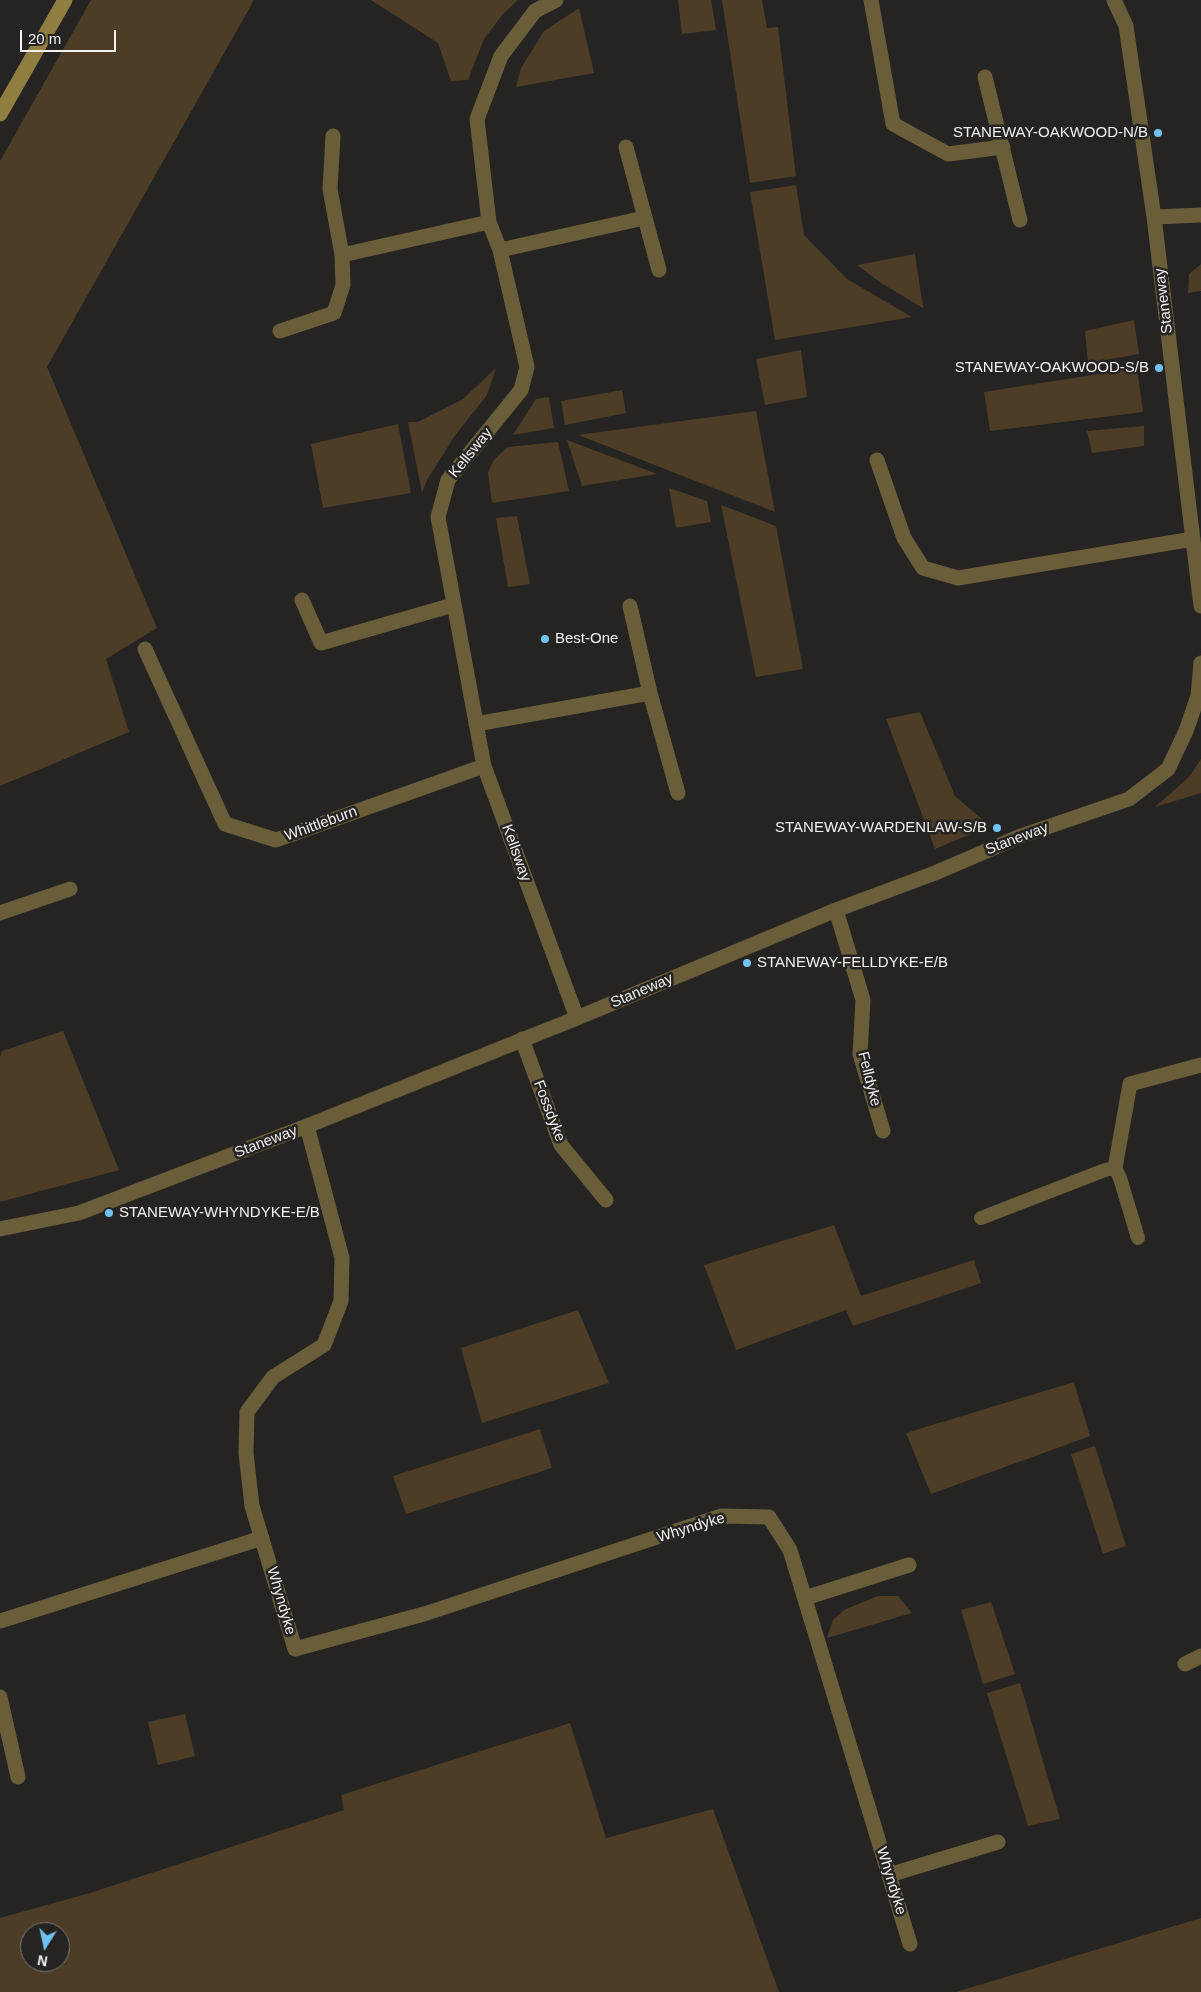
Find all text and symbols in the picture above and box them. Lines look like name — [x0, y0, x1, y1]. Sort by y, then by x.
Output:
scale bar — [22, 20, 119, 52]
text: 20 m — [28, 30, 61, 47]
place label: STANEWAY-OAKWOOD-N/B — [953, 124, 1148, 142]
marker: STANEWAY-OAKWOOD-N/B — [1152, 127, 1164, 139]
street label: Staneway — [1151, 267, 1177, 335]
place label: STANEWAY-OAKWOOD-S/B — [955, 359, 1149, 377]
marker: STANEWAY-OAKWOOD-S/B — [1153, 362, 1165, 374]
street label: Kellsway — [445, 424, 497, 482]
place label: Best-One — [555, 630, 618, 648]
marker: Best-One — [539, 633, 551, 645]
street label: Whittleburn — [282, 803, 360, 845]
place label: STANEWAY-WARDENLAW-S/B — [775, 819, 987, 837]
street label: Staneway — [983, 819, 1051, 859]
street label: Kellsway — [497, 822, 535, 884]
marker: STANEWAY-WARDENLAW-S/B — [991, 822, 1003, 834]
place label: STANEWAY-FELLDYKE-E/B — [757, 954, 948, 972]
marker: STANEWAY-FELLDYKE-E/B — [741, 957, 753, 969]
street label: Staneway — [608, 970, 676, 1012]
street label: Felldyke — [854, 1050, 884, 1108]
street label: Fossdyke — [529, 1078, 569, 1144]
street label: Staneway — [232, 1122, 300, 1162]
place label: STANEWAY-WHYNDYKE-E/B — [119, 1204, 320, 1222]
marker: STANEWAY-WHYNDYKE-E/B — [103, 1207, 115, 1219]
street label: Whyndyke — [655, 1509, 727, 1547]
street label: Whyndyke — [263, 1565, 299, 1637]
street label: Whyndyke — [872, 1845, 910, 1917]
north arrow — [20, 1922, 70, 1972]
text: N — [36, 1952, 49, 1970]

